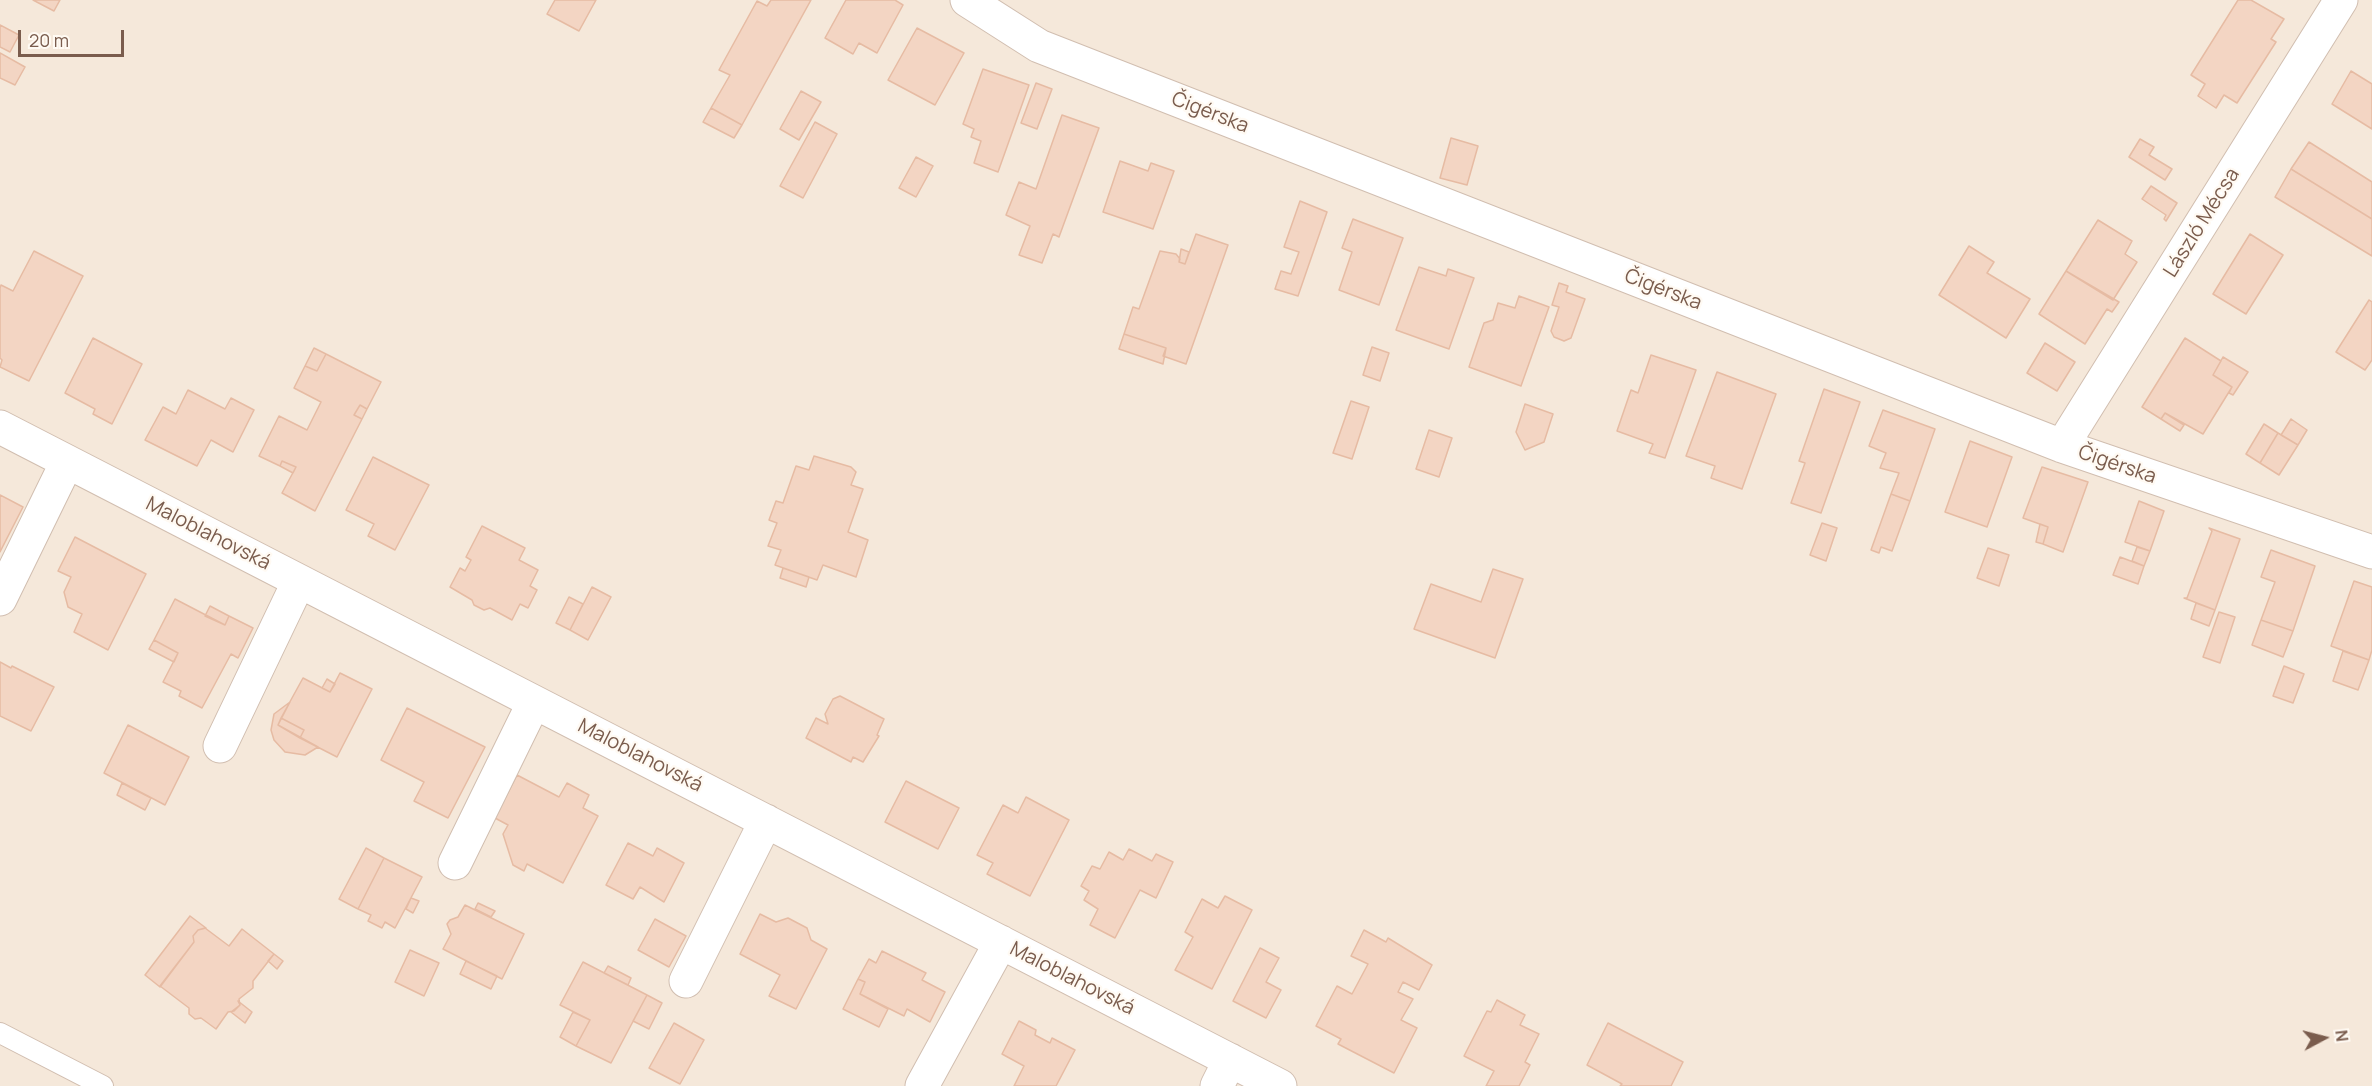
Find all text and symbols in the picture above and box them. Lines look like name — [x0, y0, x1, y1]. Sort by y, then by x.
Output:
scale bar — [21, 18, 128, 56]
text: 20 m — [29, 28, 69, 52]
street label: Čigérska — [1168, 87, 1252, 139]
street label: László Mécsa — [2159, 164, 2245, 282]
street label: Čigérska — [1621, 264, 1705, 316]
street label: Čigérska — [2075, 440, 2159, 490]
street label: Maloblahovská — [142, 492, 274, 576]
street label: Maloblahovská — [574, 714, 706, 798]
street label: Maloblahovská — [1006, 937, 1138, 1021]
north arrow — [2294, 1008, 2354, 1068]
text: N — [2330, 1029, 2353, 1043]

